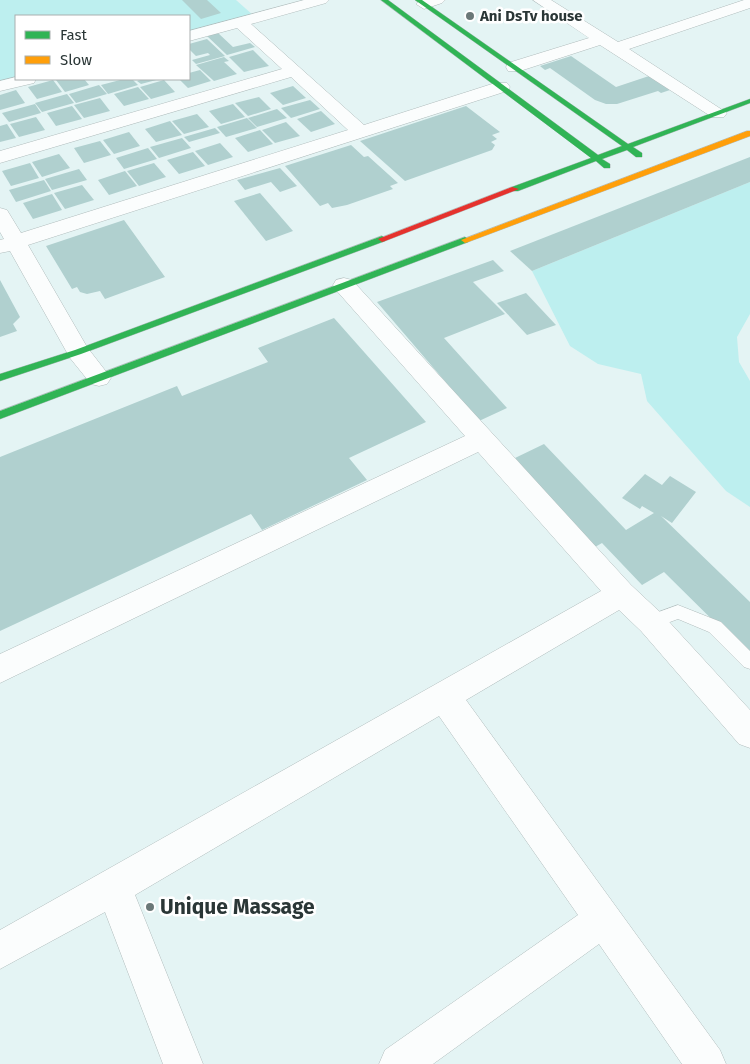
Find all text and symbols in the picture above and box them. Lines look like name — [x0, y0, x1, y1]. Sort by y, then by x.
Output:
place label: Ani DsTv house — [479, 7, 583, 25]
marker: Ani DsTv house — [464, 10, 476, 22]
legend — [15, 15, 190, 80]
text: Fast — [60, 26, 87, 44]
text: Slow — [60, 51, 92, 69]
place label: Unique Massage — [160, 894, 315, 920]
marker: Unique Massage — [144, 901, 156, 913]

